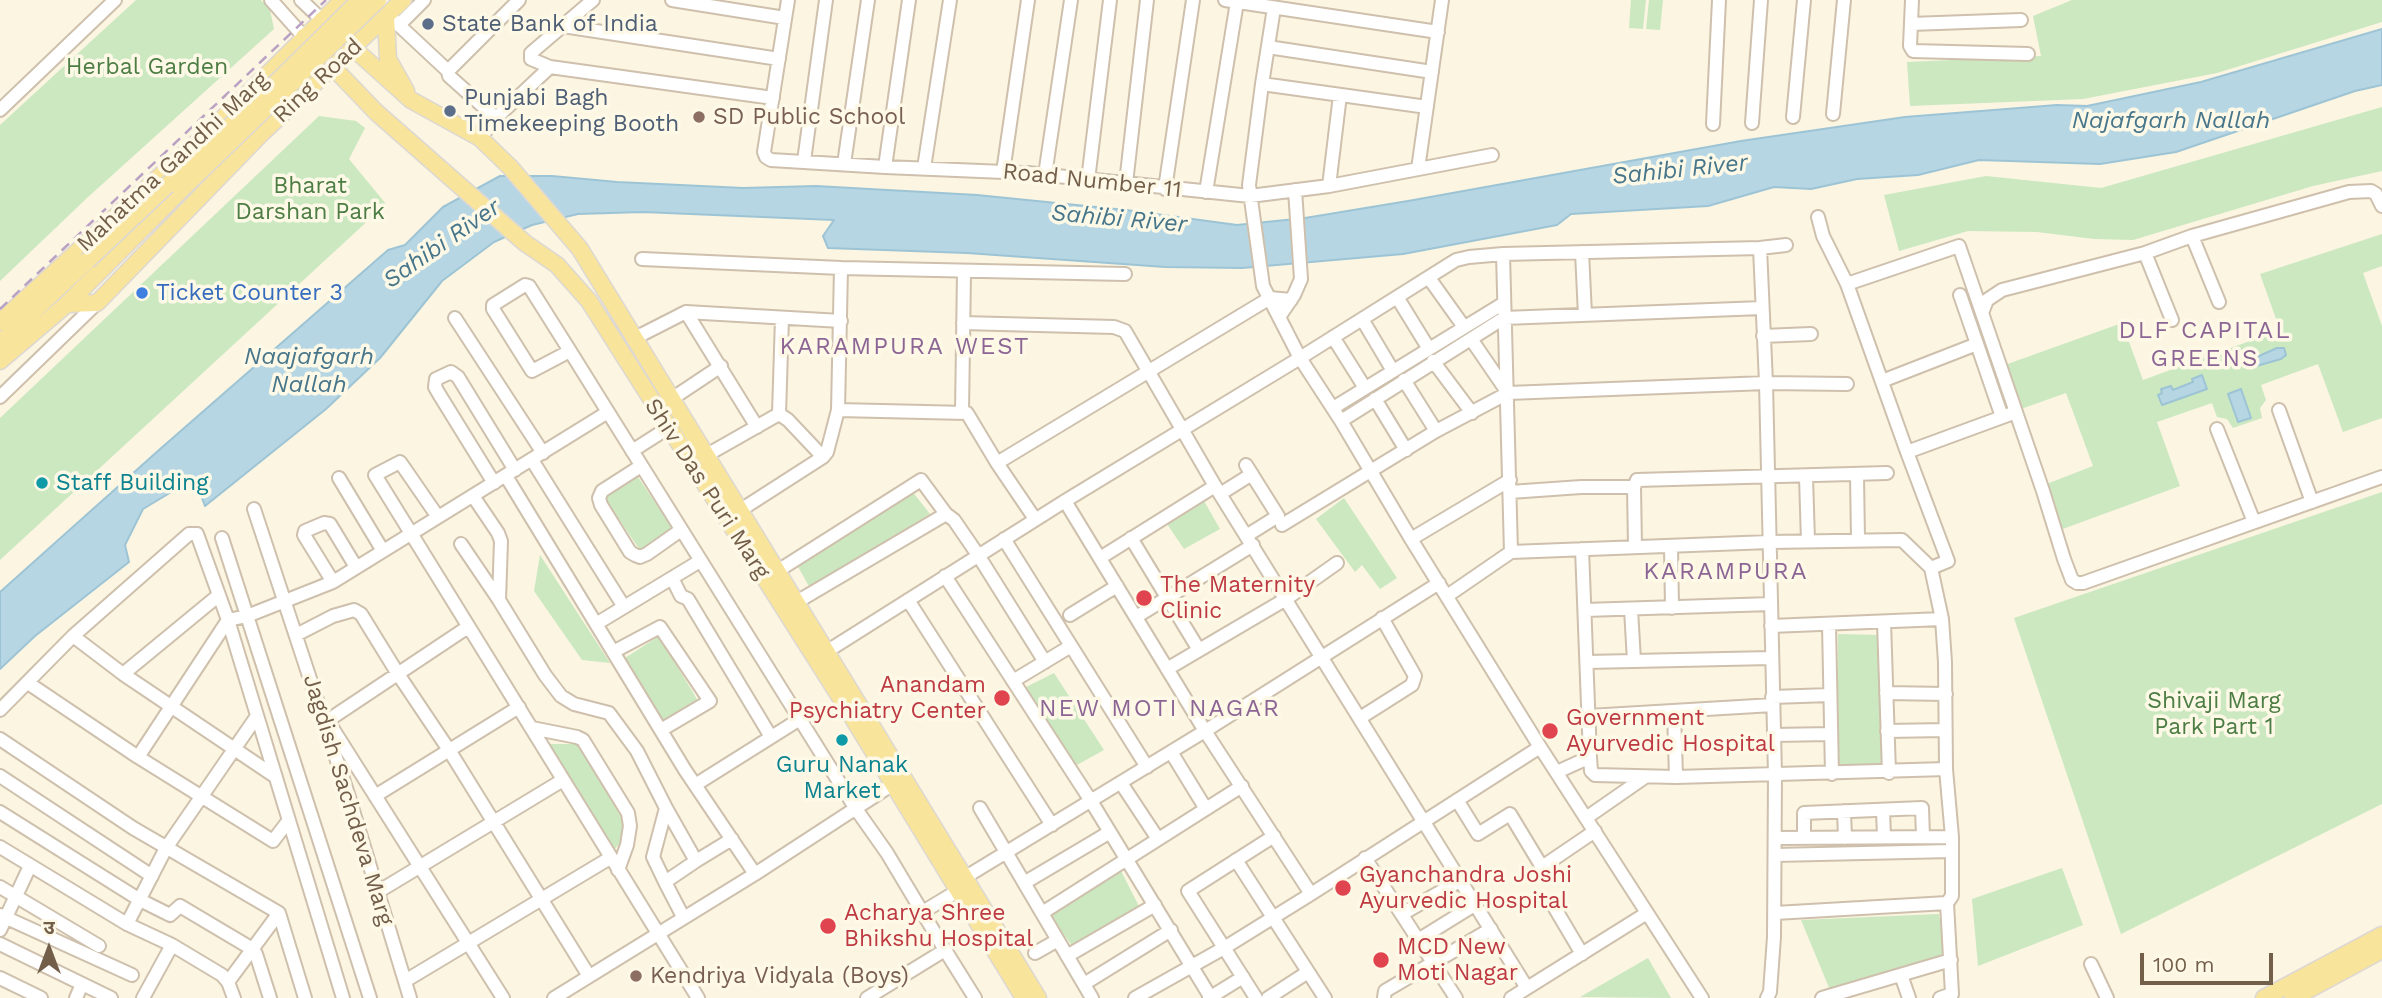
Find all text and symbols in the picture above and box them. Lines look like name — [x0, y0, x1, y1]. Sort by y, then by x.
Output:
place label: State Bank of India — [442, 10, 658, 38]
marker: State Bank of India — [420, 16, 436, 32]
street label: Ring Road — [268, 33, 368, 129]
park label: Herbal Garden — [66, 53, 228, 81]
street label: Mahatma Gandhi Marg — [72, 66, 274, 258]
place label: Punjabi Bagh Timekeeping Booth — [464, 84, 679, 138]
marker: Punjabi Bagh Timekeeping Booth — [442, 103, 458, 119]
place label: SD Public School — [713, 103, 905, 131]
water label: Najafgarh Nallah — [2072, 107, 2270, 135]
marker: SD Public School — [691, 109, 707, 125]
water label: Sahibi River — [1611, 149, 1749, 191]
street label: Road Number 11 — [1001, 158, 1183, 204]
park label: Bharat Darshan Park — [235, 172, 385, 226]
water label: Sahibi River — [378, 193, 506, 295]
water label: Sahibi River — [1050, 199, 1188, 239]
place label: Ticket Counter 3 — [156, 279, 343, 307]
marker: Ticket Counter 3 — [134, 285, 150, 301]
district label: DLF CAPITAL GREENS — [2120, 317, 2290, 373]
district label: KARAMPURA WEST — [781, 333, 1029, 361]
water label: Naajafgarh Nallah — [244, 343, 374, 399]
street label: Shiv Das Puri Marg — [638, 394, 776, 584]
place label: Staff Building — [56, 469, 209, 497]
marker: Staff Building — [34, 475, 50, 491]
district label: KARAMPURA — [1644, 558, 1808, 586]
place label: The Maternity Clinic — [1160, 571, 1315, 625]
marker: The Maternity Clinic — [1134, 588, 1154, 608]
street label: Jagdish Sachdeva Marg — [297, 671, 399, 929]
place label: Anandam Psychiatry Center — [789, 671, 986, 725]
park label: Shivaji Marg Park Part 1 — [2147, 687, 2281, 741]
marker: Anandam Psychiatry Center — [992, 688, 1012, 708]
district label: NEW MOTI NAGAR — [1041, 695, 1279, 723]
place label: Government Ayurvedic Hospital — [1566, 704, 1775, 758]
marker: Government Ayurvedic Hospital — [1540, 721, 1560, 741]
marker: Guru Nanak Market — [834, 732, 850, 748]
place label: Guru Nanak Market — [776, 751, 908, 805]
place label: Gyanchandra Joshi Ayurvedic Hospital — [1359, 861, 1572, 915]
marker: Gyanchandra Joshi Ayurvedic Hospital — [1333, 878, 1353, 898]
place label: Acharya Shree Bhikshu Hospital — [844, 899, 1033, 953]
north arrow — [14, 914, 84, 984]
text: उ — [43, 916, 55, 939]
marker: Acharya Shree Bhikshu Hospital — [818, 916, 838, 936]
place label: MCD New Moti Nagar — [1397, 933, 1518, 987]
scale bar — [2144, 939, 2277, 983]
marker: MCD New Moti Nagar — [1371, 950, 1391, 970]
text: 100 m — [2153, 952, 2215, 977]
place label: Kendriya Vidyala (Boys) — [650, 962, 909, 990]
marker: Kendriya Vidyala (Boys) — [628, 968, 644, 984]

